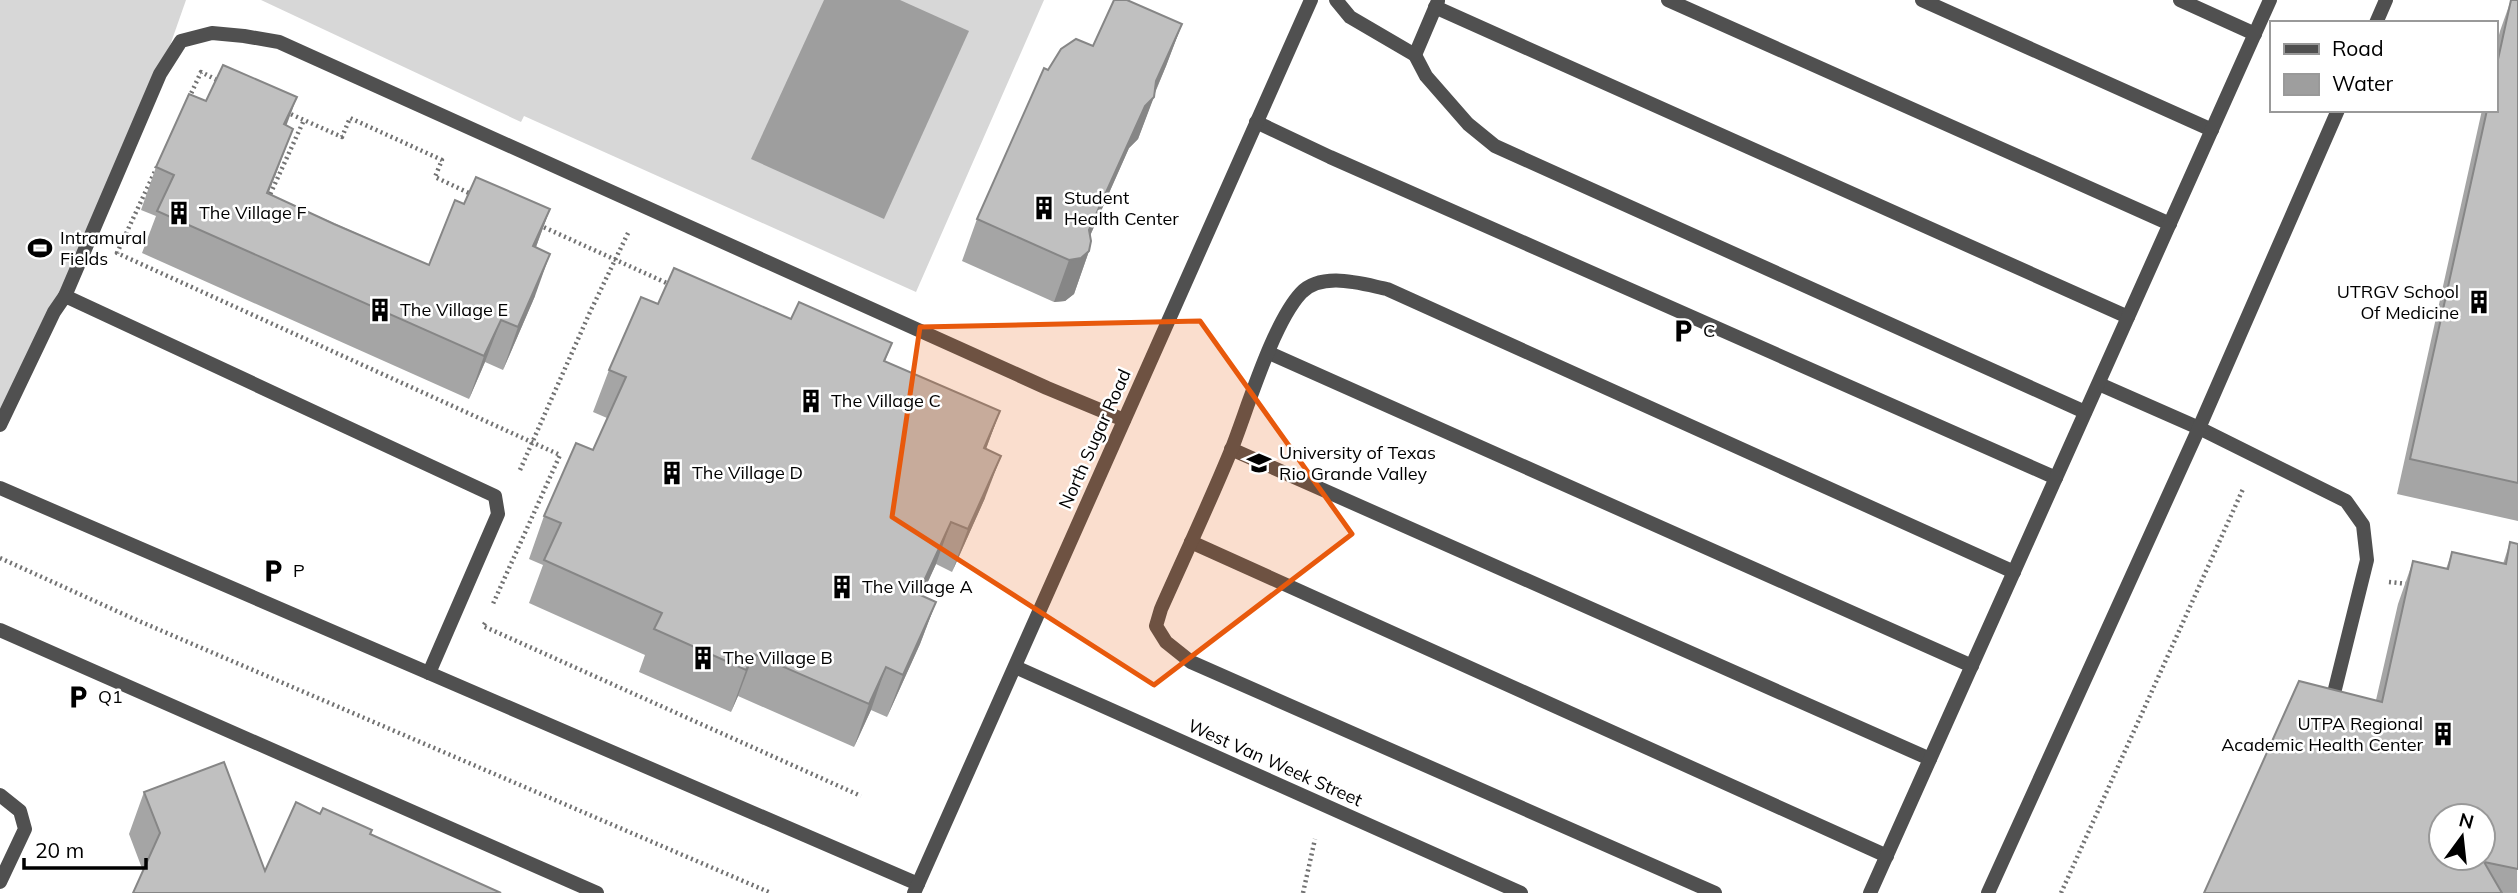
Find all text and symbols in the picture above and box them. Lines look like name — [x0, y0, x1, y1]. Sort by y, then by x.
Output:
legend — [2270, 21, 2497, 112]
text: Road — [2332, 35, 2383, 61]
text: Water — [2332, 70, 2393, 96]
place label: Student Health Center — [1064, 186, 1179, 230]
building icon: Student Health Center — [1030, 194, 1058, 222]
building icon: The Village F — [165, 199, 193, 227]
place label: The Village F — [199, 201, 307, 224]
place label: Intramural Fields — [60, 226, 146, 270]
sports icon: Intramural Fields — [26, 234, 54, 262]
place label: UTRGV School Of Medicine — [2337, 280, 2459, 324]
building icon: UTRGV School Of Medicine — [2465, 288, 2493, 316]
building icon: The Village E — [366, 296, 394, 324]
place label: The Village E — [400, 298, 508, 321]
parking icon: C — [1669, 317, 1697, 345]
place label: C — [1703, 319, 1715, 342]
street label: North Sugar Road — [1053, 365, 1136, 512]
building icon: The Village C — [797, 387, 825, 415]
place label: The Village C — [831, 389, 941, 412]
place label: University of Texas Rio Grande Valley — [1279, 441, 1436, 485]
school or university icon: University of Texas Rio Grande Valley — [1245, 449, 1273, 477]
building icon: The Village D — [658, 459, 686, 487]
place label: The Village D — [692, 461, 803, 484]
parking icon: P — [259, 557, 287, 585]
place label: P — [293, 559, 305, 582]
building icon: The Village A — [828, 573, 856, 601]
place label: The Village A — [862, 575, 973, 598]
building icon: The Village B — [689, 644, 717, 672]
place label: The Village B — [723, 646, 833, 669]
parking icon: Q1 — [64, 683, 92, 711]
place label: Q1 — [98, 685, 123, 708]
place label: UTPA Regional Academic Health Center — [2221, 712, 2423, 756]
street label: West Van Week Street — [1184, 714, 1366, 811]
building icon: UTPA Regional Academic Health Center — [2429, 720, 2457, 748]
north arrow — [2427, 802, 2497, 872]
text: N — [2456, 807, 2476, 834]
scale bar — [24, 826, 147, 870]
text: 20 m — [35, 837, 84, 863]

